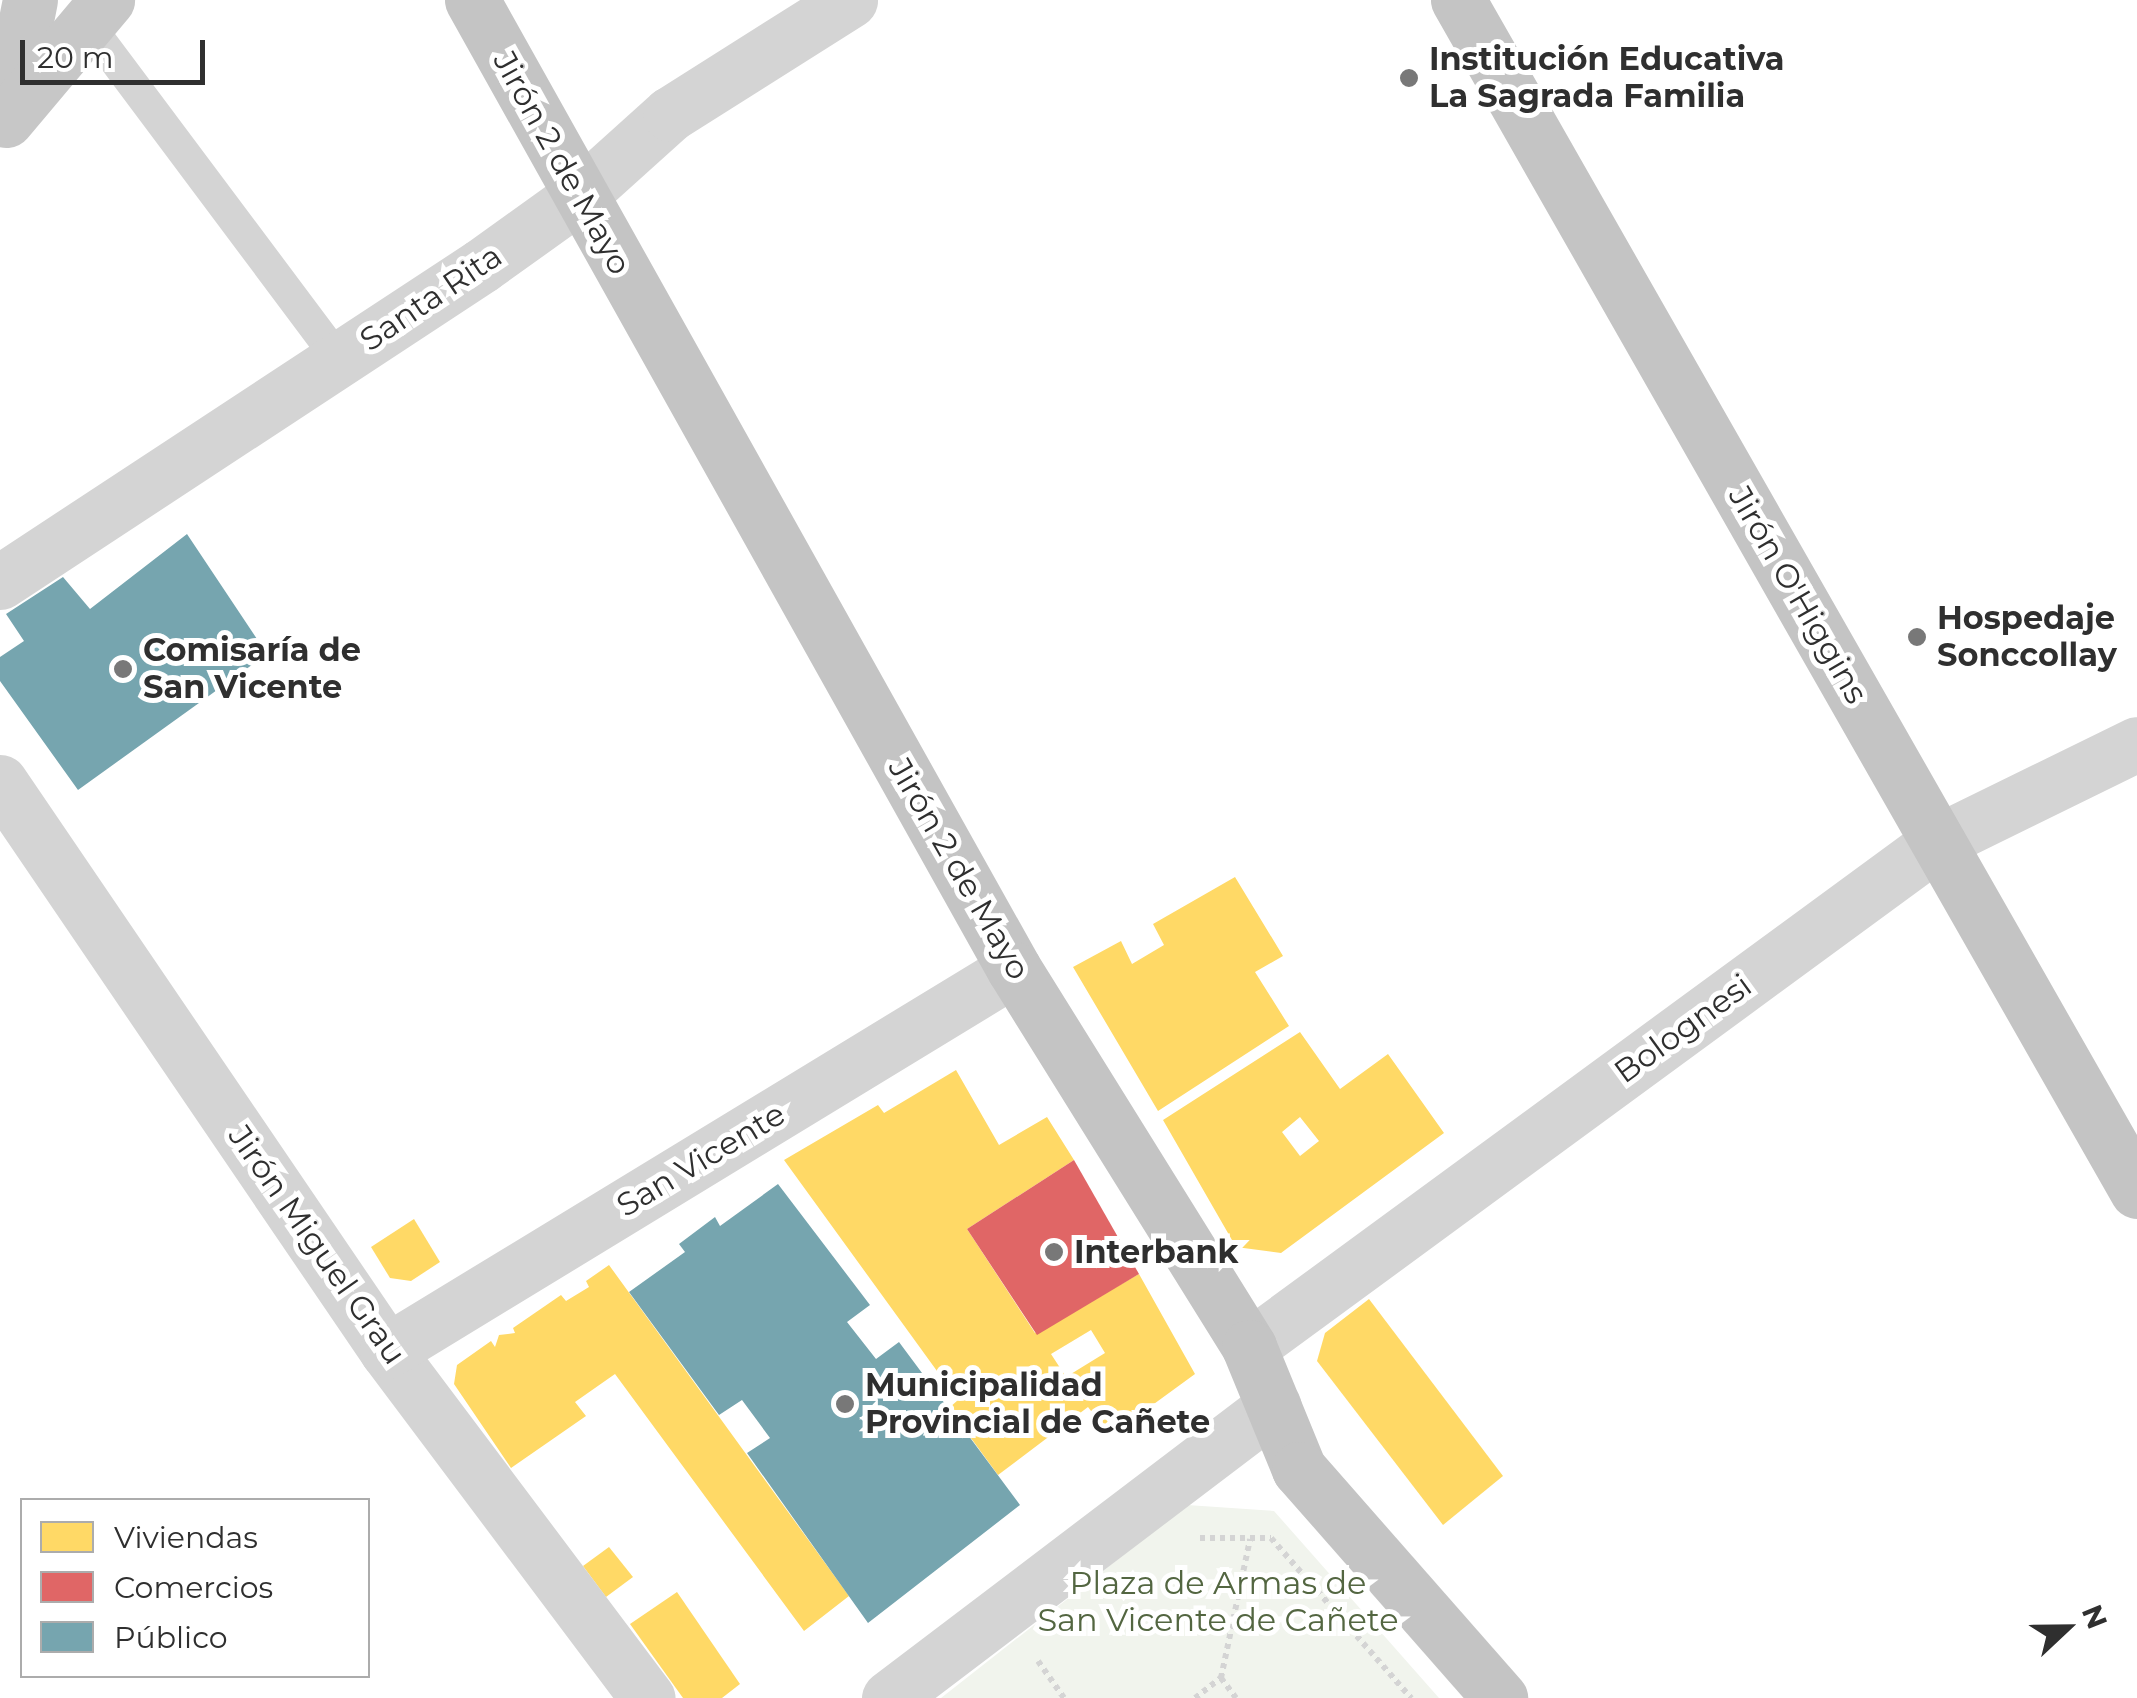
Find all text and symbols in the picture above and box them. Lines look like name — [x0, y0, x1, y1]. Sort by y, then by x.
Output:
scale bar — [25, 20, 210, 82]
text: 20 m — [37, 39, 114, 76]
place label: Institución Educativa La Sagrada Familia — [1429, 41, 1784, 116]
street label: Jirón 2 de Mayo — [485, 45, 639, 281]
marker: Institución Educativa La Sagrada Familia — [1398, 67, 1420, 89]
street label: Santa Rita — [353, 237, 509, 359]
street label: Jirón O'Higgins — [1720, 480, 1876, 710]
place label: Hospedaje Sonccollay — [1937, 600, 2117, 675]
marker: Hospedaje Sonccollay — [1906, 626, 1928, 648]
place label: Comisaría de San Vicente — [143, 632, 361, 707]
marker: Comisaría de San Vicente — [112, 658, 134, 680]
street label: Jirón 2 de Mayo — [880, 752, 1038, 986]
street label: Bolognesi — [1607, 966, 1759, 1092]
street label: San Vicente — [610, 1095, 792, 1225]
street label: Jirón Miguel Grau — [220, 1118, 414, 1372]
place label: Interbank — [1074, 1233, 1238, 1271]
marker: Interbank — [1043, 1241, 1065, 1263]
place label: Municipalidad Provincial de Cañete — [865, 1367, 1210, 1442]
marker: Municipalidad Provincial de Cañete — [834, 1393, 856, 1415]
legend — [20, 1498, 370, 1678]
text: Viviendas — [114, 1519, 258, 1556]
park label: Plaza de Armas de San Vicente de Cañete — [1037, 1565, 1399, 1640]
text: Comercios — [114, 1569, 273, 1606]
north arrow — [2017, 1578, 2117, 1678]
text: N — [2075, 1600, 2115, 1634]
text: Público — [114, 1619, 228, 1656]

